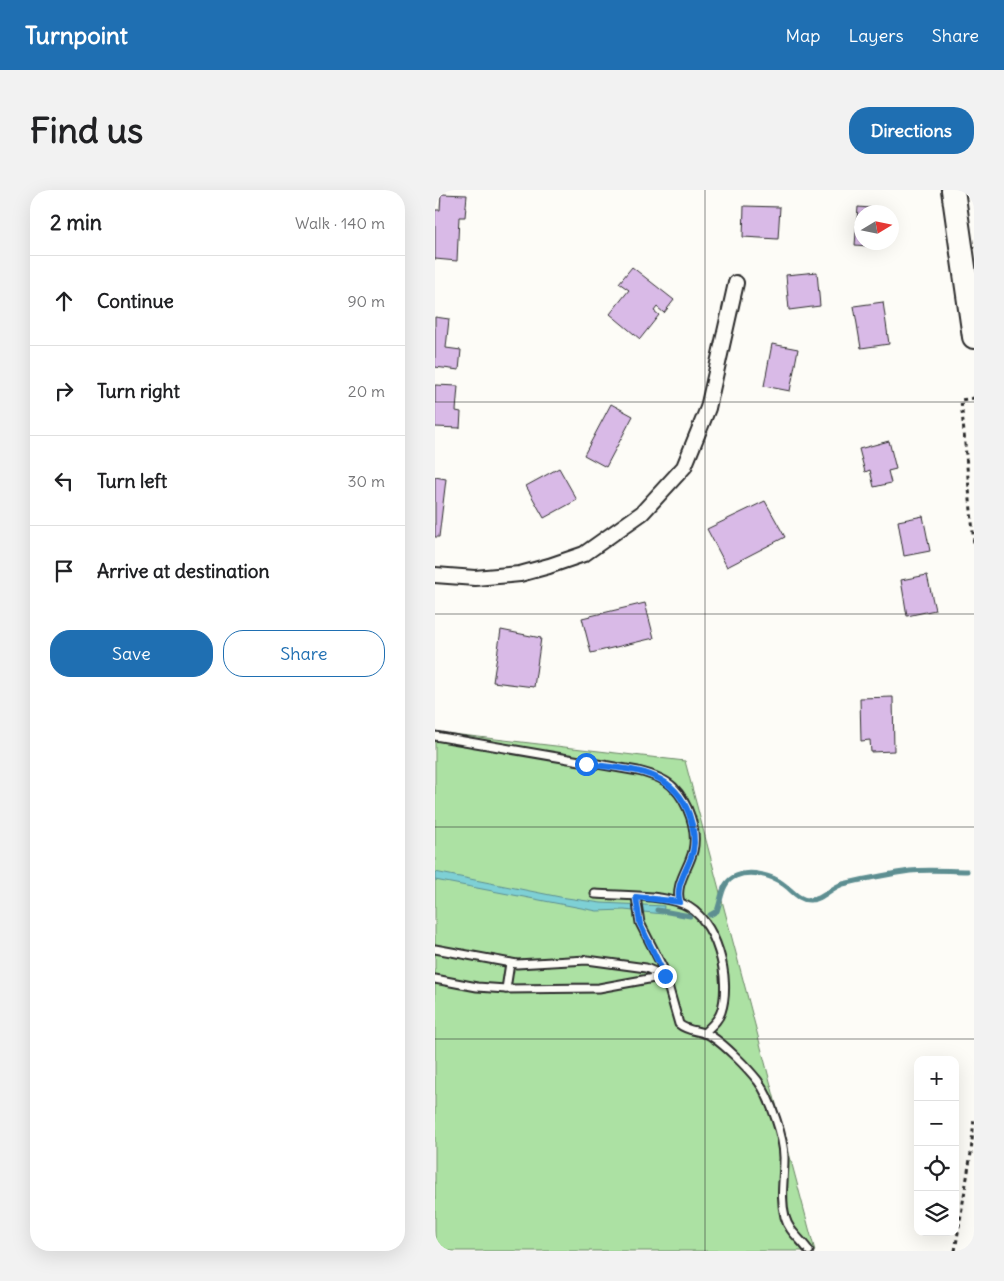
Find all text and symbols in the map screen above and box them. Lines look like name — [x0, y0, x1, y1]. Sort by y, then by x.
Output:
text: Turnpoint — [25, 20, 128, 50]
text: Map — [785, 24, 820, 47]
text: Layers — [848, 24, 904, 47]
text: Share — [932, 24, 979, 47]
button: Directions — [849, 107, 974, 154]
text: Find us — [30, 108, 143, 152]
north arrow — [854, 205, 899, 250]
text: 2 min — [50, 209, 102, 236]
text: Walk · 140 m — [295, 213, 385, 233]
icon: ahead — [50, 287, 78, 315]
text: Continue — [97, 289, 174, 313]
text: 90 m — [347, 291, 385, 311]
icon: right — [50, 377, 78, 405]
text: Turn right — [97, 379, 180, 403]
text: 20 m — [348, 381, 385, 401]
icon: left — [50, 467, 78, 495]
text: Turn left — [97, 469, 167, 493]
text: 30 m — [348, 471, 385, 491]
icon: arrive — [50, 557, 78, 585]
text: Arrive at destination — [97, 559, 270, 583]
button: Save — [50, 630, 213, 677]
button: Share — [223, 630, 385, 677]
route start — [575, 753, 598, 776]
route end — [654, 965, 677, 988]
map controls — [914, 1056, 959, 1236]
button: + — [914, 1056, 959, 1101]
button: − — [914, 1101, 959, 1146]
button: locate — [914, 1146, 959, 1191]
button: layers — [914, 1191, 959, 1236]

